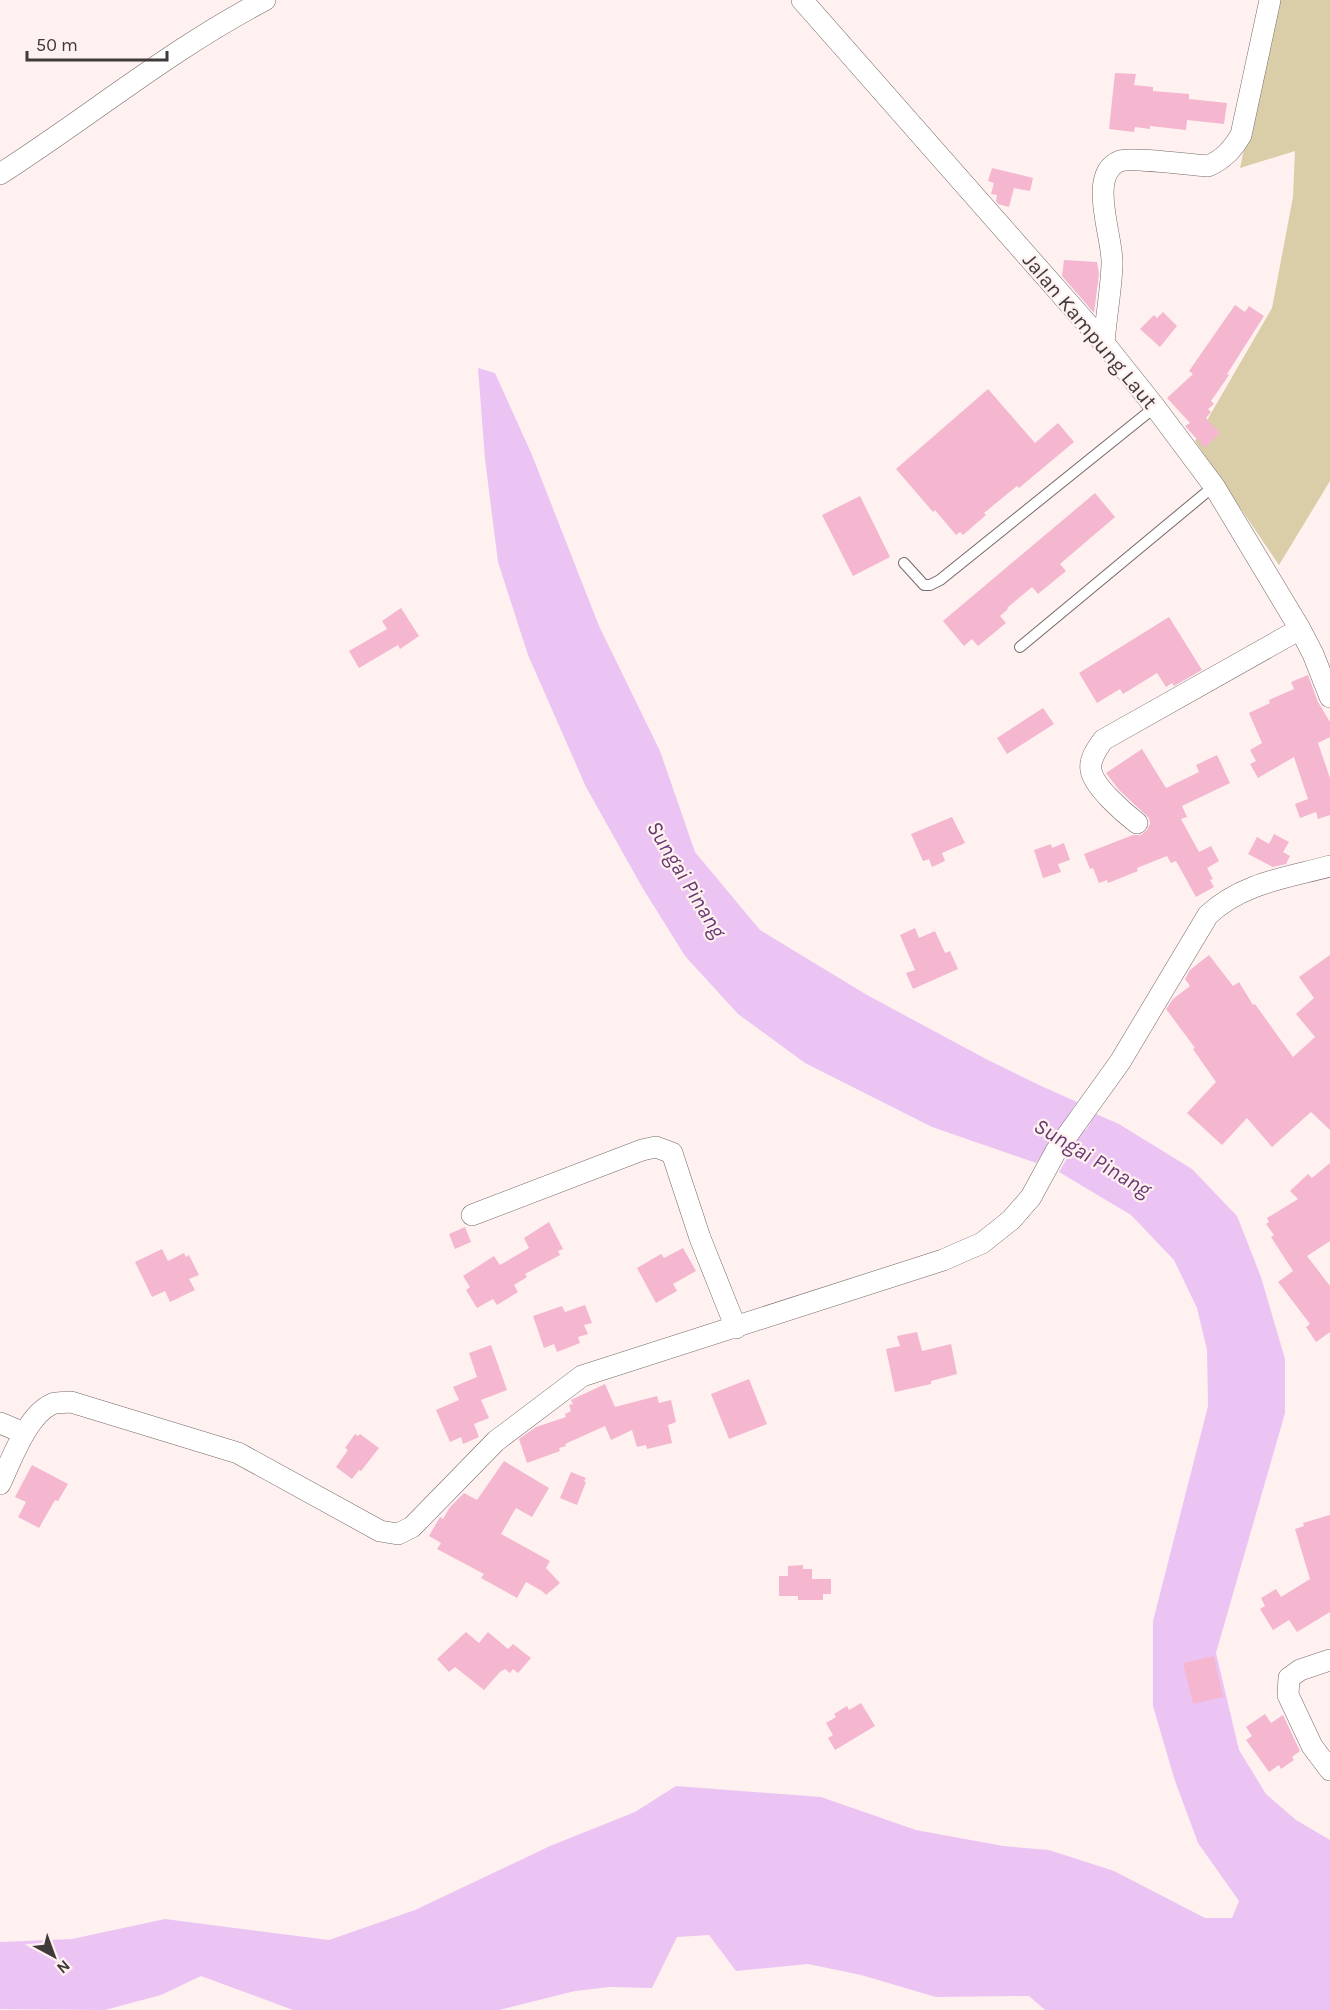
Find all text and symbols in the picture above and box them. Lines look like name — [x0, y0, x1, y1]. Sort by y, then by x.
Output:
scale bar — [27, 24, 166, 62]
text: 50 m — [36, 34, 78, 56]
street label: Jalan Kampung Laut — [1018, 248, 1162, 414]
water label: Sungai Pinang — [641, 816, 732, 943]
water label: Sungai Pinang — [1029, 1113, 1156, 1203]
north arrow — [24, 1926, 84, 1986]
text: N — [53, 1956, 74, 1978]

